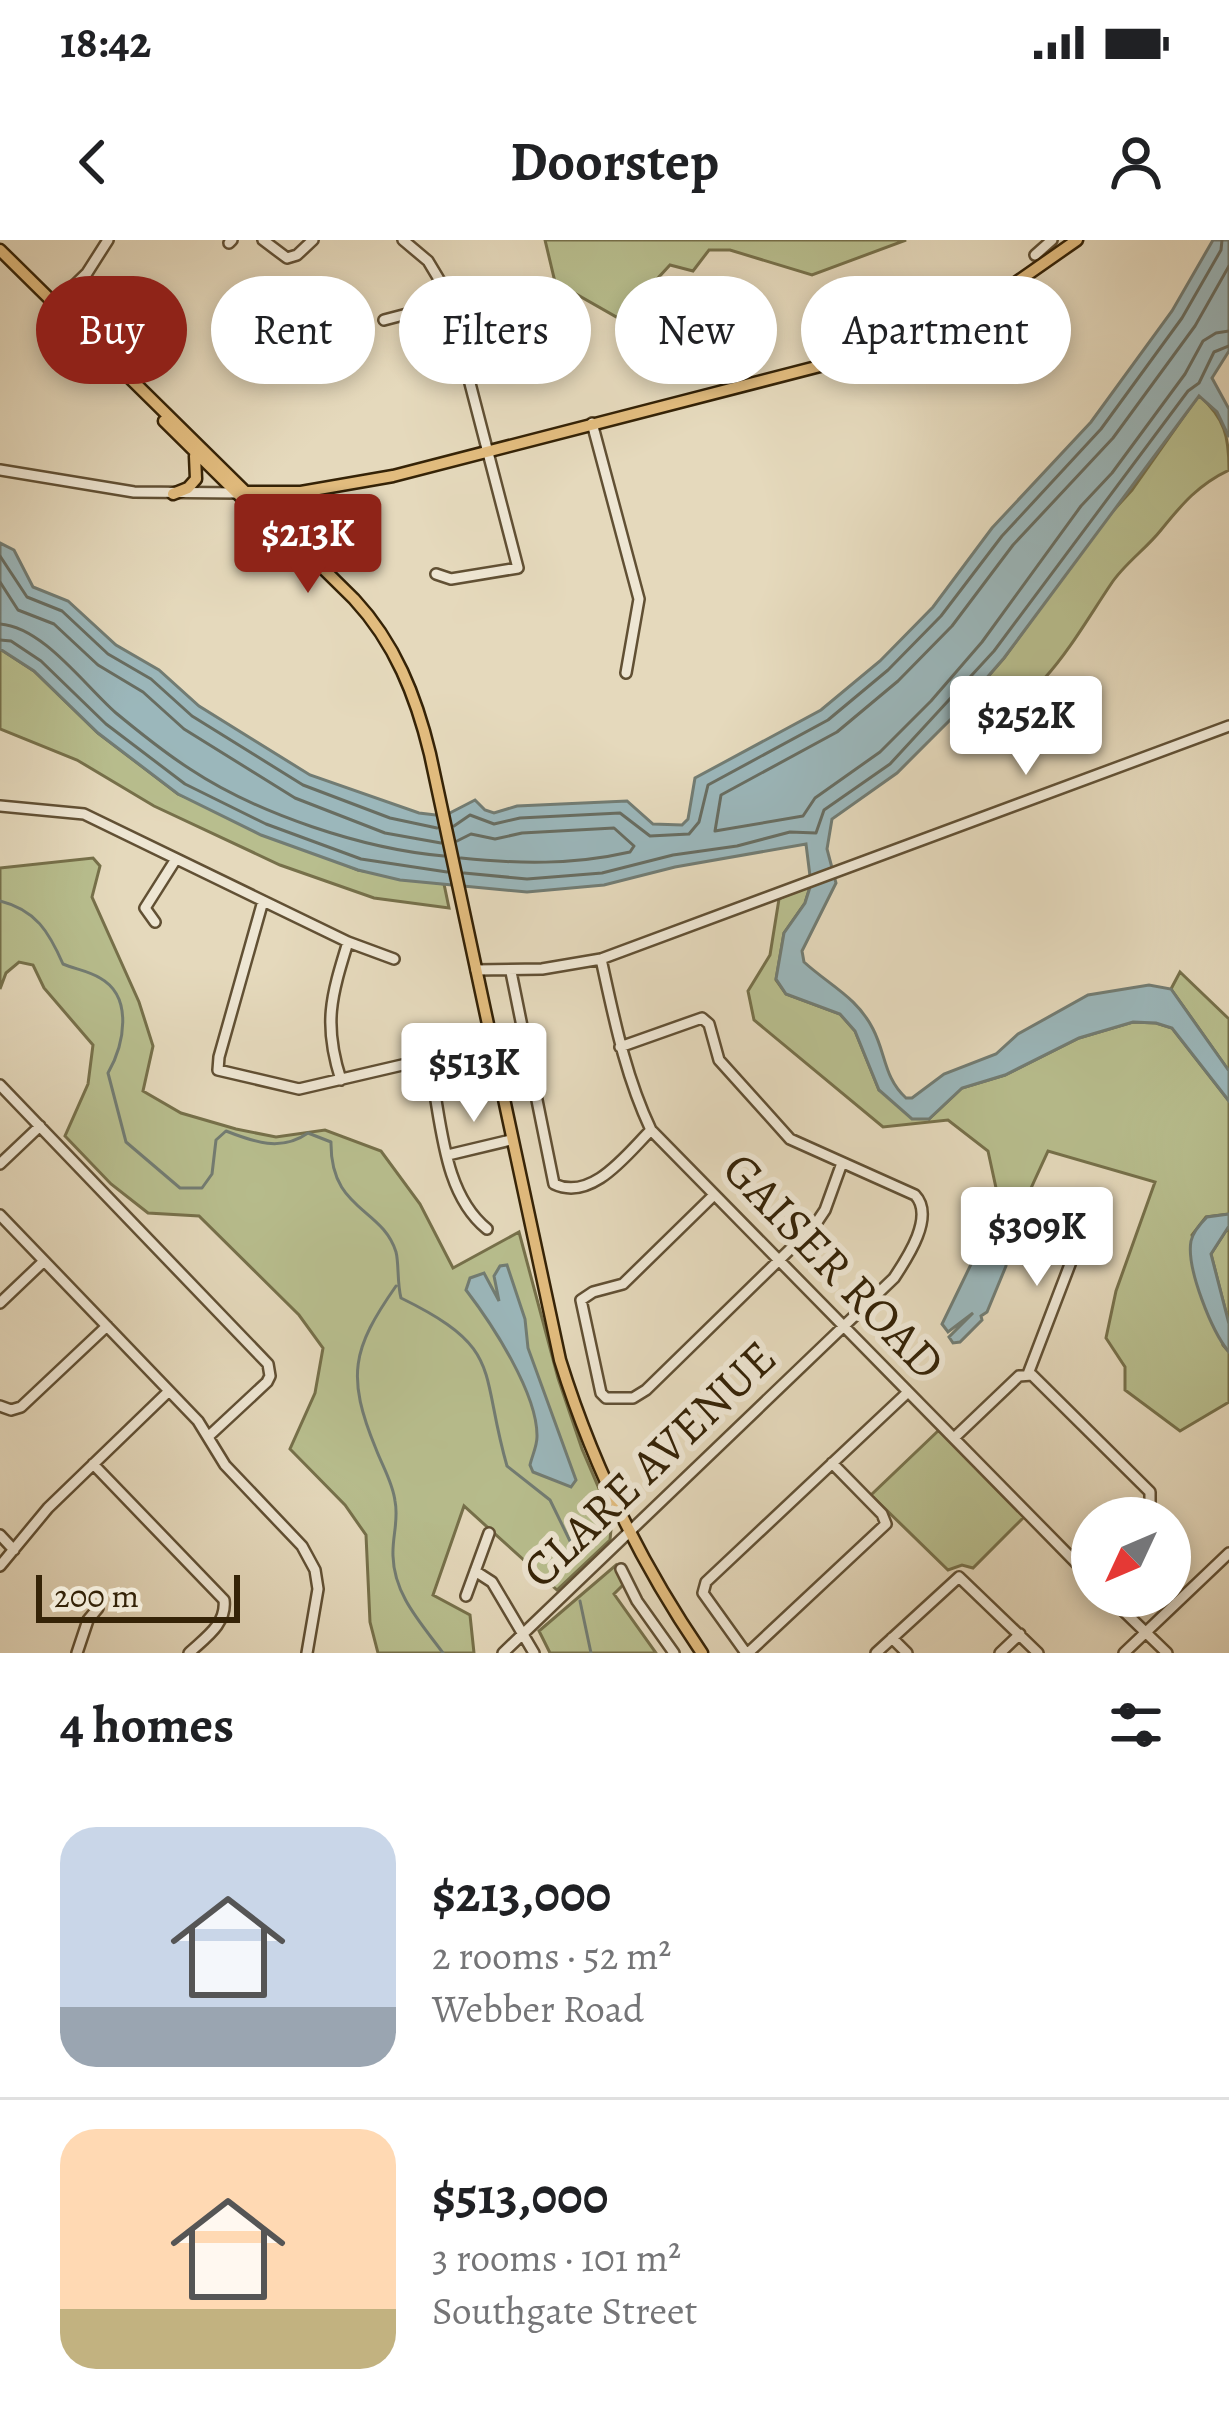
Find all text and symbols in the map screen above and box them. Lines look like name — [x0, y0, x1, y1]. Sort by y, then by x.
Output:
text: 18:42 — [60, 11, 151, 73]
text: Doorstep — [510, 125, 719, 199]
icon: back — [60, 129, 126, 195]
icon: person — [1103, 129, 1169, 195]
chip: Buy — [36, 276, 187, 384]
chip: Rent — [211, 276, 375, 384]
chip: Filters — [399, 276, 591, 384]
chip: New — [615, 276, 777, 384]
chip: Apartment — [801, 276, 1071, 384]
pin: $213K — [224, 494, 392, 596]
text: $213K — [261, 506, 355, 559]
pin: $252K — [942, 676, 1110, 778]
text: $252K — [977, 688, 1075, 741]
pin: $513K — [390, 1023, 558, 1125]
text: $513K — [428, 1035, 520, 1088]
street label: GAISER ROAD — [708, 1138, 960, 1394]
pin: $309K — [953, 1187, 1121, 1289]
text: $309K — [988, 1199, 1086, 1252]
street label: CLARE AVENUE — [507, 1326, 791, 1602]
north arrow — [1071, 1497, 1191, 1617]
map controls — [1071, 1497, 1191, 1617]
scale bar — [36, 1569, 240, 1622]
text: 200 m — [54, 1573, 139, 1618]
text: 4 homes — [60, 1690, 234, 1760]
icon: filters — [1103, 1692, 1169, 1758]
text: $213,000 — [432, 1859, 611, 1929]
icon: home — [156, 1875, 300, 2019]
text: 2 rooms · 52 m² — [432, 1929, 671, 1982]
text: Webber Road — [432, 1982, 644, 2035]
text: $513,000 — [432, 2161, 608, 2231]
icon: home — [156, 2177, 300, 2321]
text: 3 rooms · 101 m² — [432, 2231, 681, 2284]
text: Southgate Street — [432, 2284, 697, 2337]

